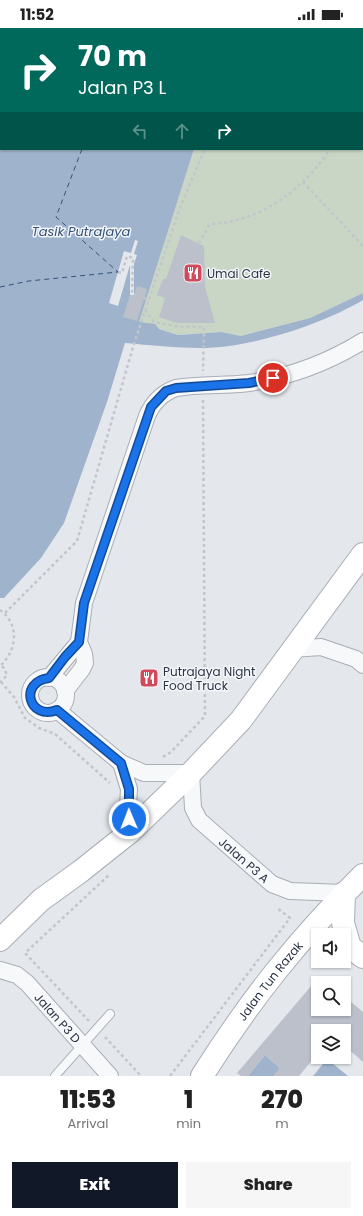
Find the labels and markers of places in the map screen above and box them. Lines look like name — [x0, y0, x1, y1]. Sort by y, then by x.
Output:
restaurant icon: Umai Cafe — [182, 262, 204, 284]
place label: Umai Cafe — [207, 265, 271, 282]
pin — [256, 361, 290, 395]
place label: Putrajaya Night Food Truck — [163, 663, 255, 694]
restaurant icon: Putrajaya Night Food Truck — [138, 667, 160, 689]

